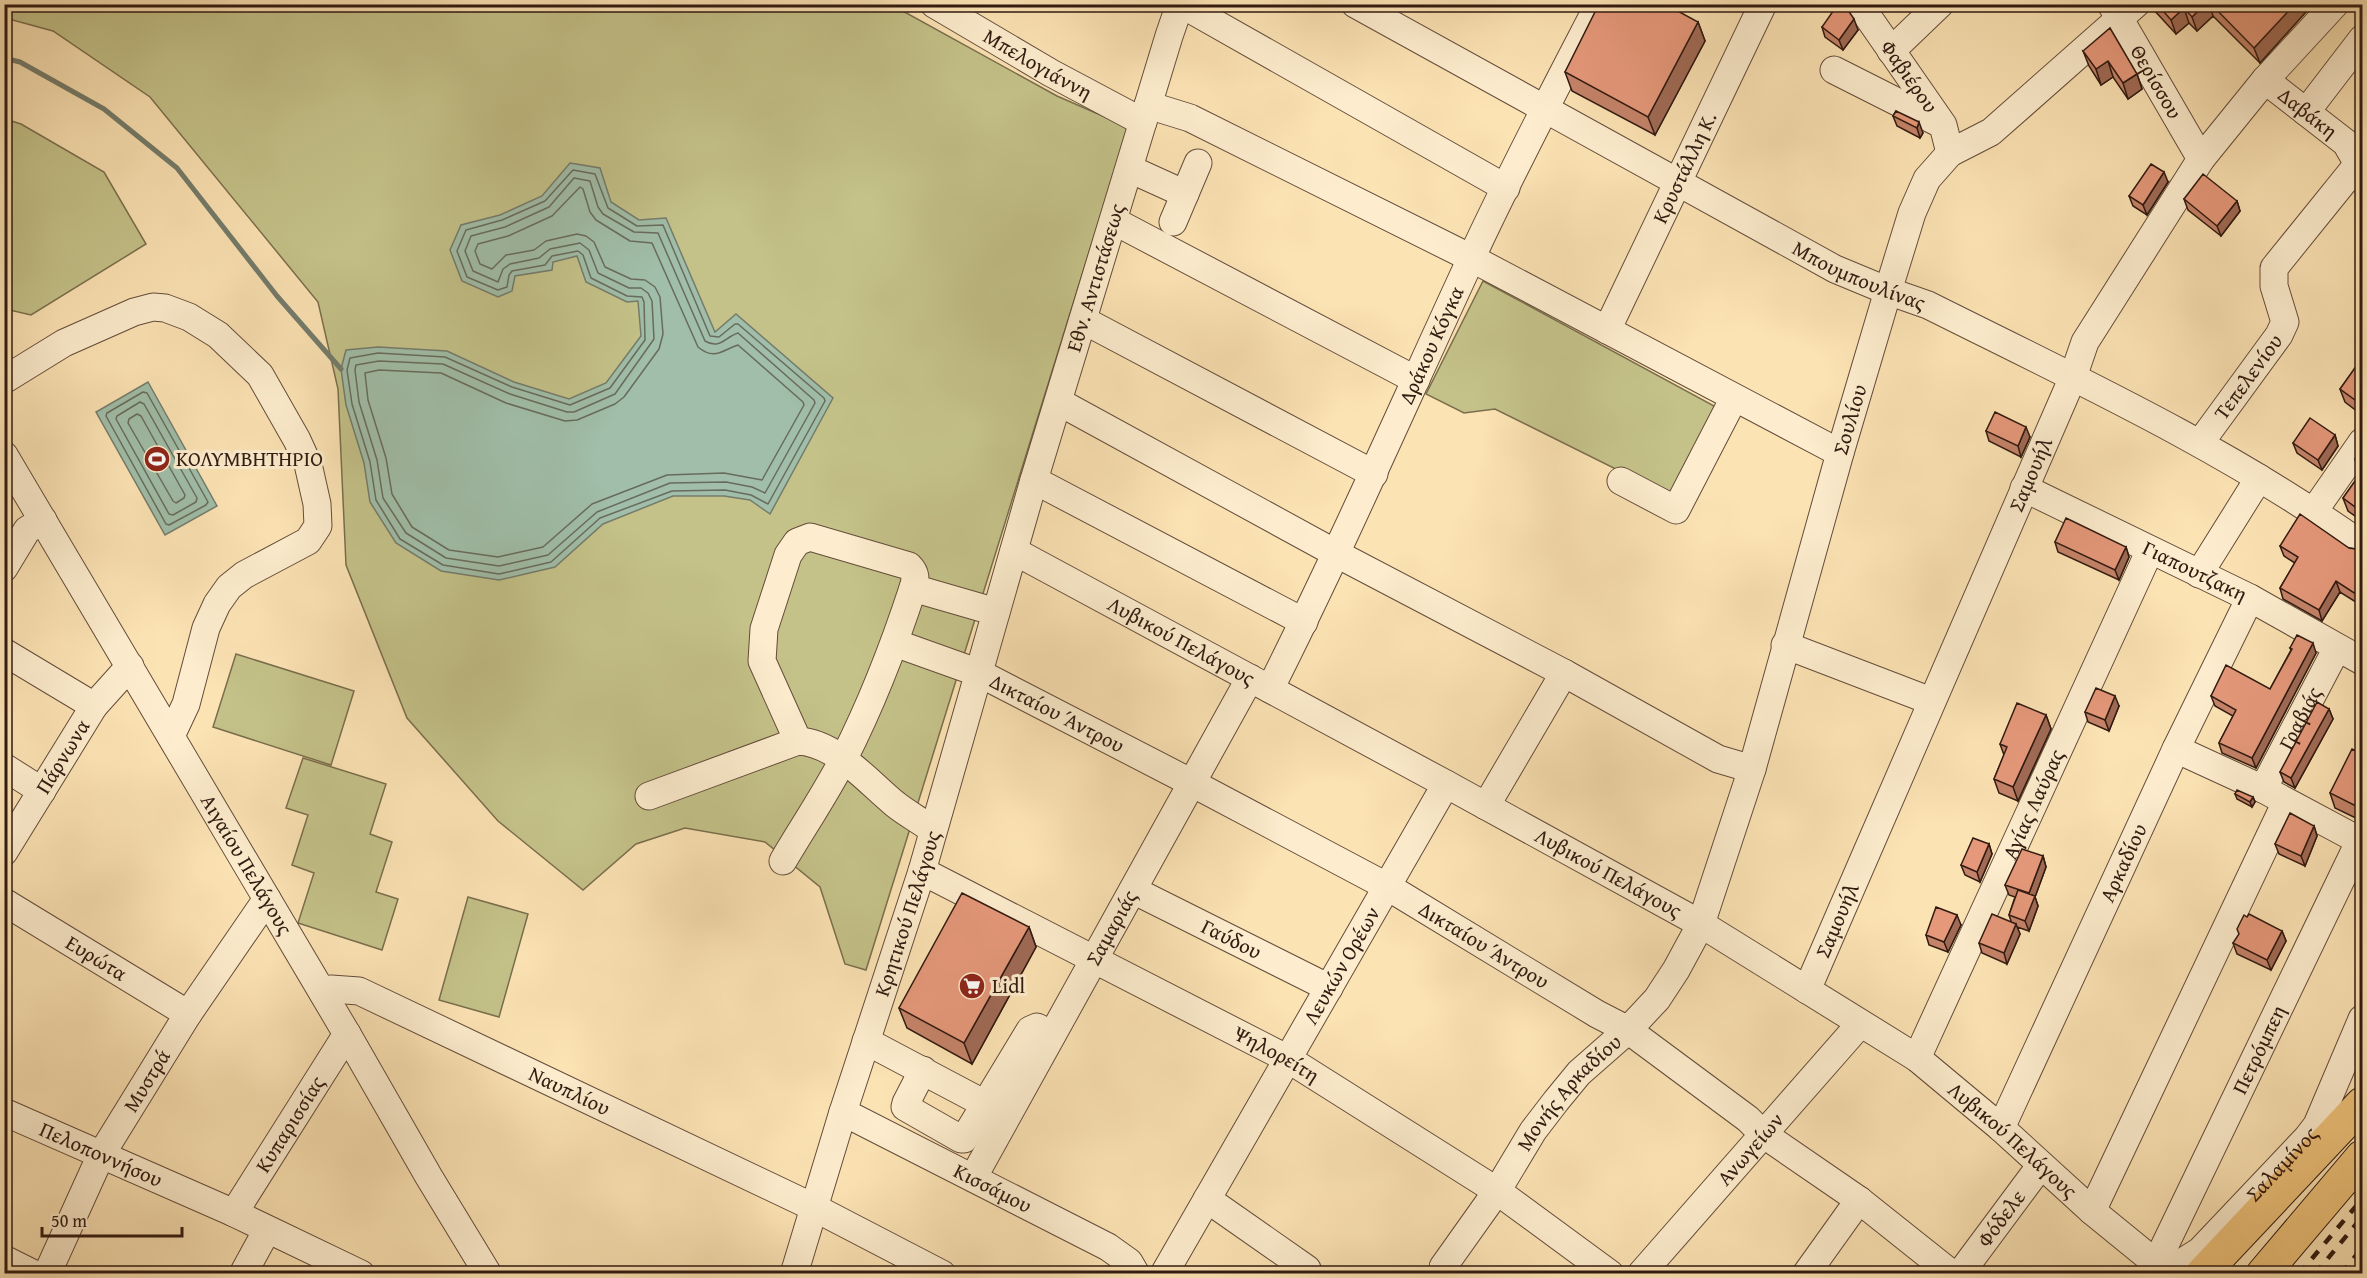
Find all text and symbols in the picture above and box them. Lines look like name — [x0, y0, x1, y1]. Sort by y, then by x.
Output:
street label: Μπελογιάννη — [978, 21, 1098, 107]
street label: Φαβιέρου — [1873, 33, 1946, 119]
street label: Θερίσσου — [2123, 39, 2190, 125]
street label: Δαβάκη — [2272, 80, 2344, 146]
street label: Κρυστάλλη Κ. — [1644, 106, 1724, 229]
street label: Εθν. Αντιστάσεως — [1058, 199, 1132, 356]
street label: Μπουμπουλίνας — [1787, 232, 1930, 318]
street label: Δράκου Κόγκα — [1391, 281, 1471, 409]
street label: Τεπελενίου — [2206, 327, 2290, 426]
street label: Σουλίου — [1824, 380, 1875, 458]
street label: Σαμουήλ — [2000, 432, 2060, 516]
place label: ΚΟΛΥΜΒΗΤΗΡΙΟ — [176, 443, 323, 474]
sports icon: ΚΟΛΥΜΒΗΤΗΡΙΟ — [142, 444, 172, 474]
street label: Γιαπουτζακη — [2138, 532, 2253, 609]
street label: Λυβικού Πελάγους — [1102, 588, 1261, 693]
street label: Δικταίου Άντρου — [985, 665, 1130, 761]
street label: Γραβιάς — [2270, 681, 2329, 755]
street label: Πάρνωνα — [27, 713, 97, 800]
street label: Αγίας Λαύρας — [1994, 744, 2072, 864]
street label: Αιγαίου Πελάγους — [193, 788, 301, 941]
street label: Αρκαδίου — [2091, 818, 2155, 907]
street label: Λυβικού Πελάγους — [1529, 820, 1688, 926]
street label: Κρητικού Πελάγους — [866, 827, 948, 1000]
street label: Σαμουήλ — [1807, 877, 1867, 962]
street label: Σαμαριάς — [1078, 884, 1145, 971]
street label: Δικταίου Άντρου — [1413, 893, 1555, 996]
street label: Λευκών Ορέων — [1295, 900, 1387, 1030]
street label: Γαύδου — [1196, 911, 1267, 967]
street label: Ευρώτα — [60, 927, 133, 988]
place label: Lidl — [992, 970, 1025, 1001]
supermarket icon: Lidl — [957, 971, 987, 1001]
street label: Πετρόμπεη — [2224, 1000, 2293, 1099]
street label: Ψηλορείτη — [1227, 1017, 1326, 1090]
street label: Μονής Αρκαδίου — [1509, 1026, 1628, 1157]
street label: Μυστρά — [115, 1043, 178, 1118]
street label: Ναυπλίου — [524, 1058, 615, 1123]
street label: Κυπαρισσίας — [247, 1069, 332, 1178]
street label: Λυβικού Πελάγους — [1941, 1074, 2085, 1205]
street label: Ανωγείων — [1709, 1105, 1791, 1192]
street label: Πελοποννήσου — [35, 1114, 168, 1195]
street label: Σαλαμίνος — [2238, 1120, 2325, 1208]
street label: Κισσάμου — [948, 1155, 1037, 1221]
street label: Φόδελε — [1969, 1183, 2032, 1253]
scale bar — [42, 1200, 182, 1238]
text: 50 m — [51, 1207, 87, 1234]

